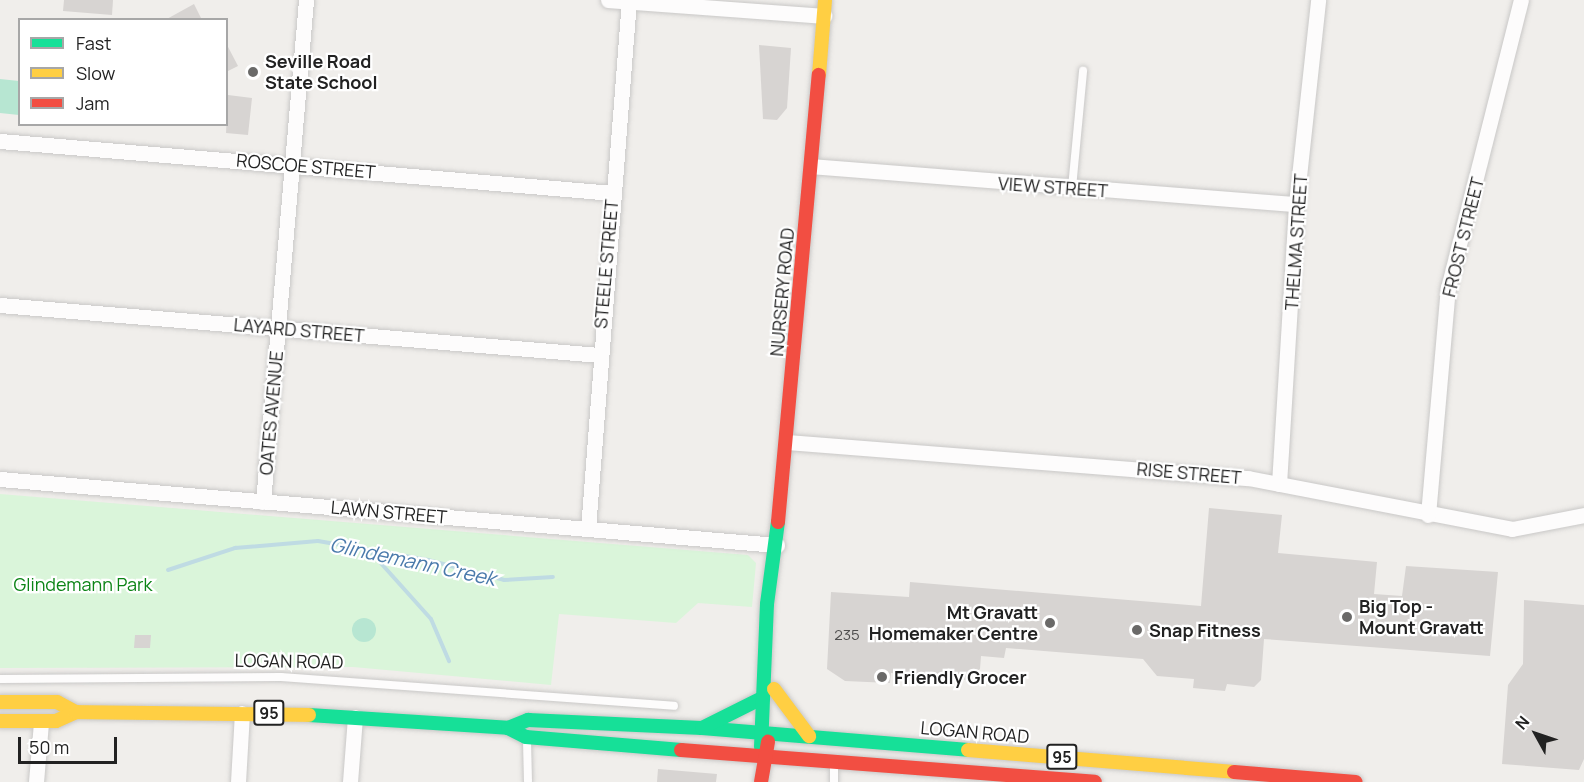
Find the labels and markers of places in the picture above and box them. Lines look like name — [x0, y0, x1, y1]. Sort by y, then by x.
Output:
place label: Seville Road State School — [265, 51, 377, 94]
marker: Seville Road State School — [246, 65, 260, 79]
place label: Big Top - Mount Gravatt — [1359, 596, 1484, 638]
place label: Mt Gravatt Homemaker Centre — [869, 602, 1038, 644]
marker: Big Top - Mount Gravatt — [1340, 610, 1354, 624]
marker: Mt Gravatt Homemaker Centre — [1043, 616, 1057, 630]
place label: Snap Fitness — [1149, 619, 1261, 641]
marker: Snap Fitness — [1130, 623, 1144, 637]
place label: Friendly Grocer — [894, 666, 1027, 688]
marker: Friendly Grocer — [875, 670, 889, 684]

